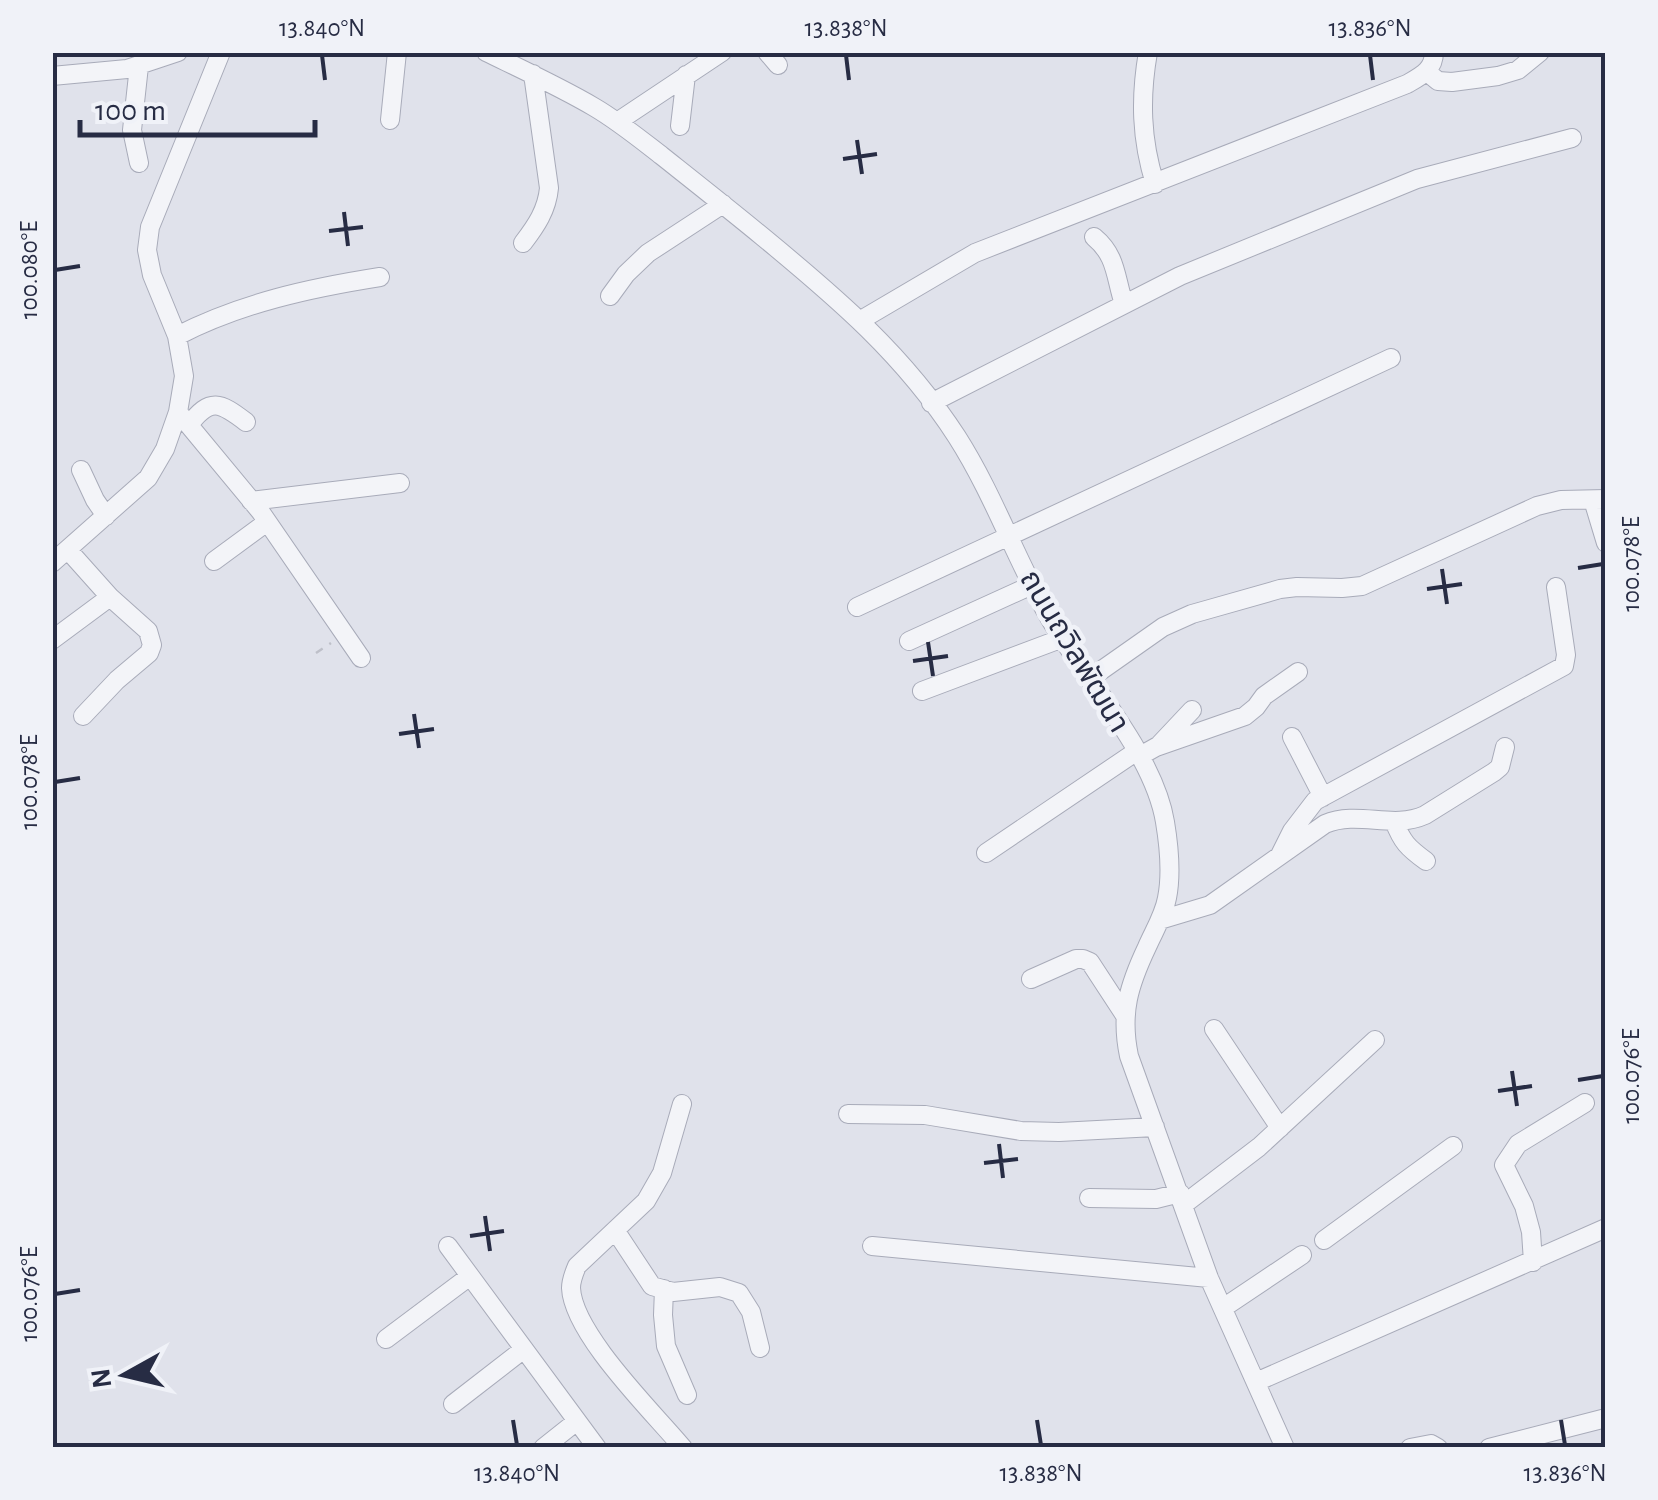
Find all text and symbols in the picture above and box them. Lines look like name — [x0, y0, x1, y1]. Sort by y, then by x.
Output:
text: 13.840°N — [279, 16, 365, 41]
text: 13.838°N — [804, 16, 888, 41]
text: 13.836°N — [1329, 16, 1411, 41]
scale bar — [80, 75, 315, 137]
text: 100 m — [95, 96, 166, 126]
text: 100.080°E — [17, 221, 42, 319]
text: 100.078°E — [1619, 516, 1644, 612]
street label: ถนนถวิลพัฒนา — [1014, 565, 1134, 738]
text: 100.078°E — [17, 734, 42, 830]
text: 100.076°E — [1619, 1028, 1644, 1124]
text: 100.076°E — [17, 1246, 42, 1342]
north arrow — [75, 1325, 175, 1425]
text: N — [87, 1367, 117, 1390]
text: 13.840°N — [474, 1461, 560, 1486]
text: 13.838°N — [999, 1461, 1083, 1486]
text: 13.836°N — [1524, 1461, 1606, 1486]

